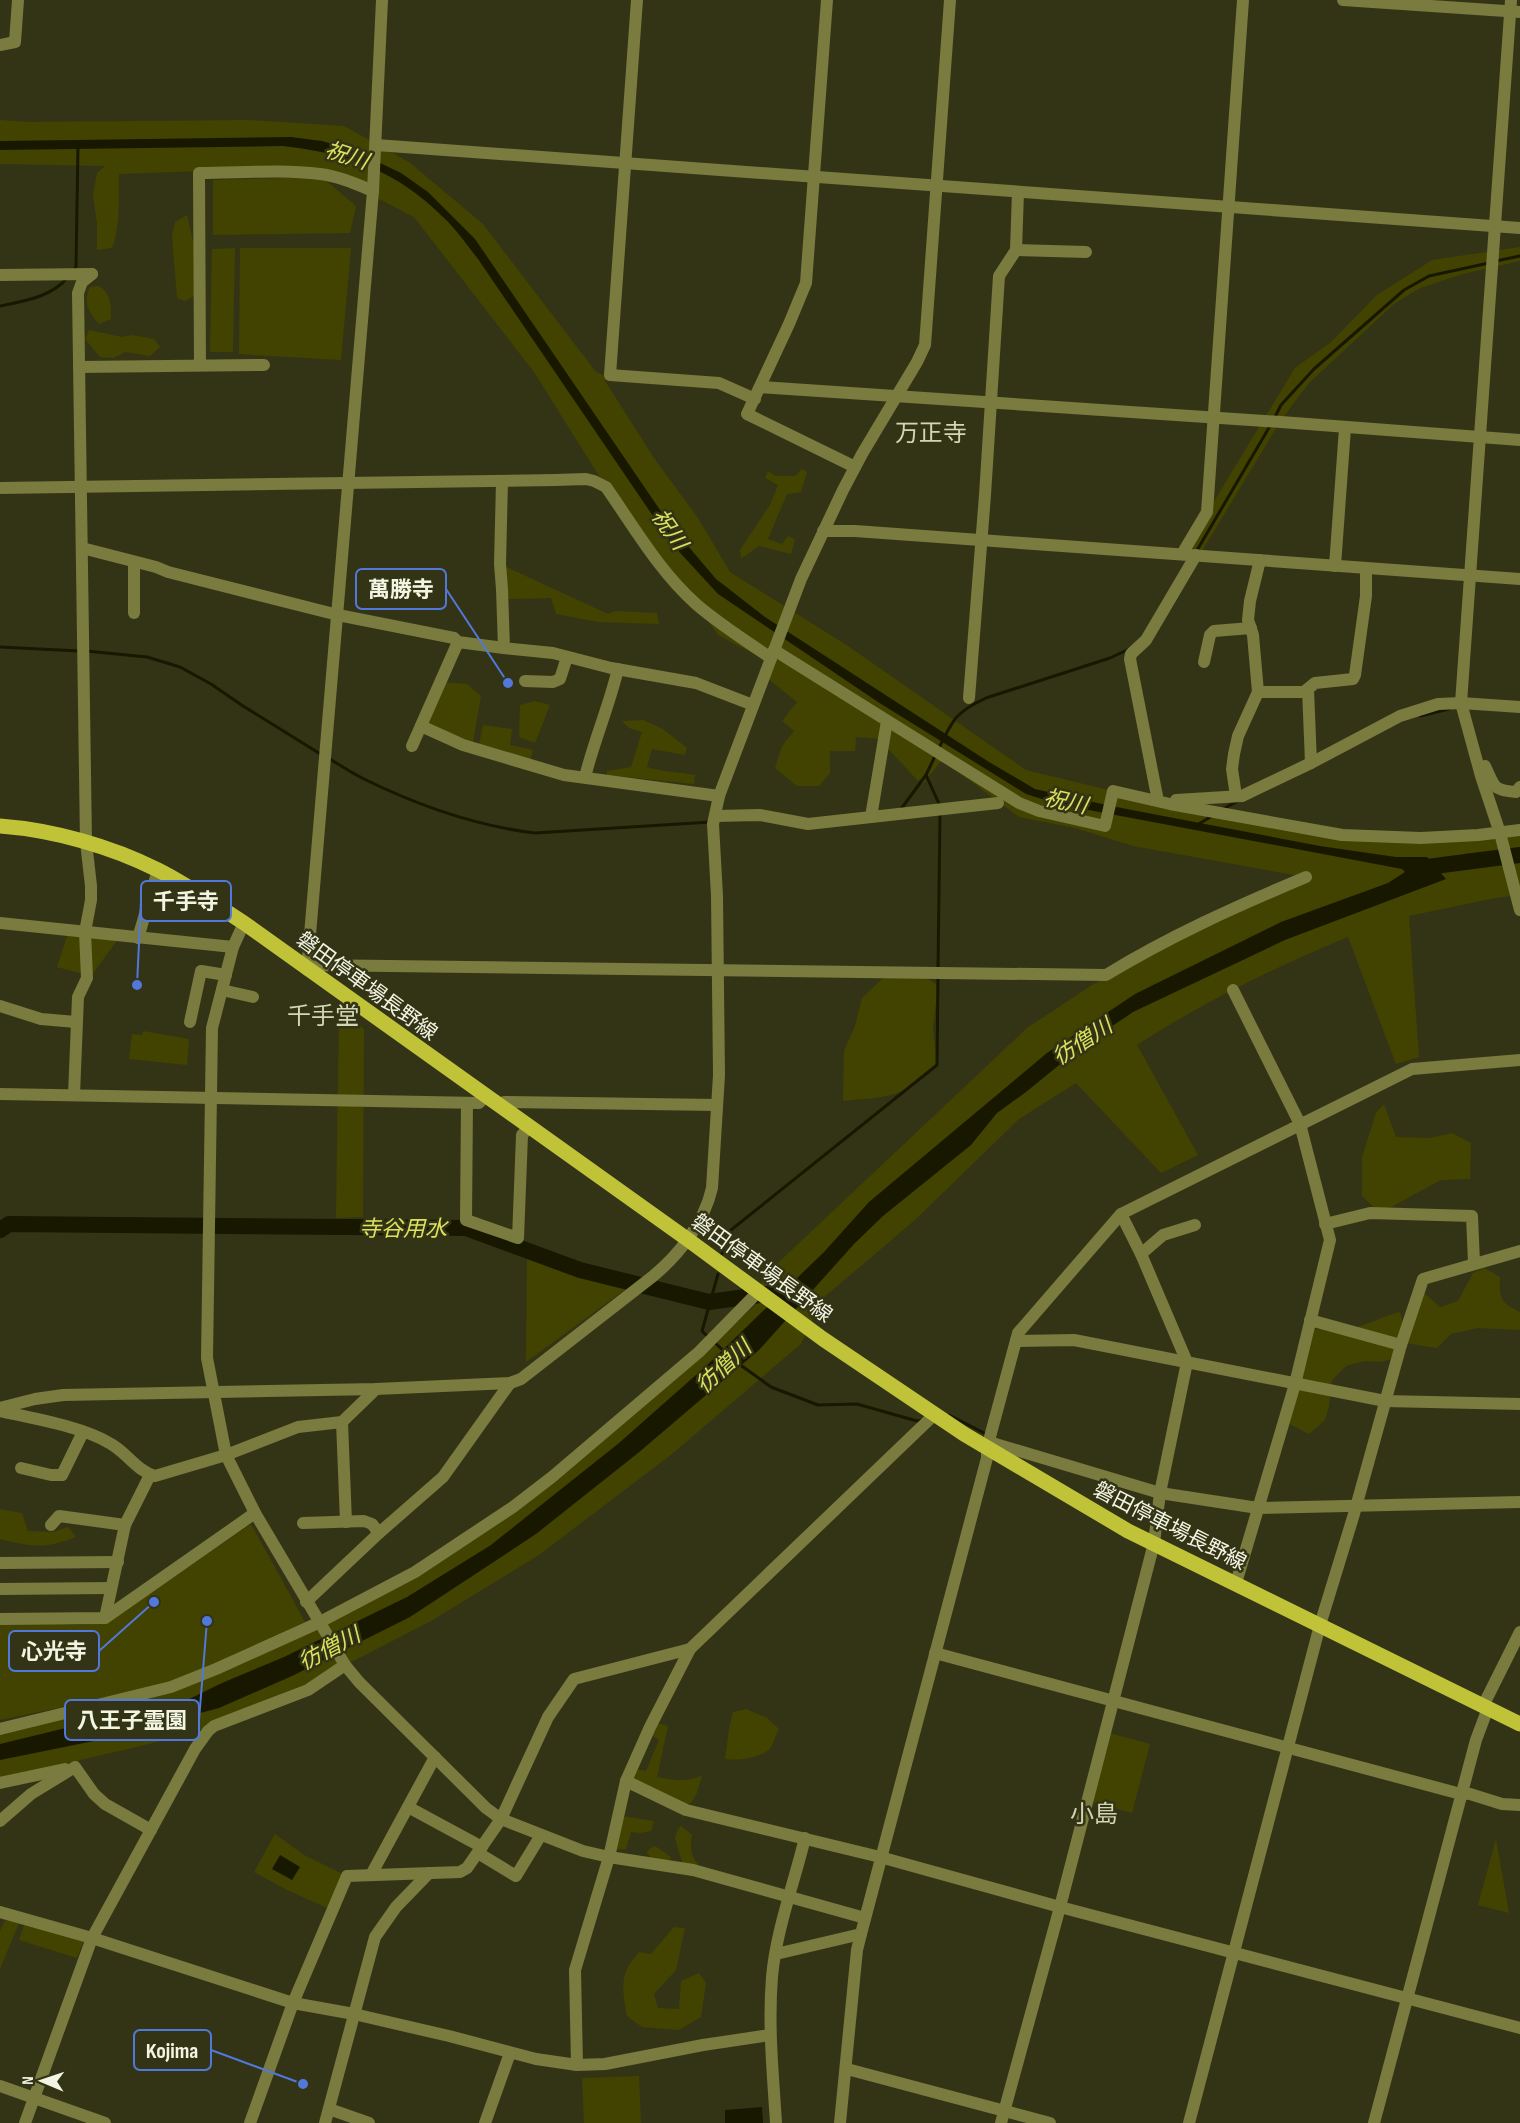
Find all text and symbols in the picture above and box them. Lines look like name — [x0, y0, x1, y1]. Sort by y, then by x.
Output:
water label: 祝川 — [321, 137, 374, 177]
district label: 万正寺 — [895, 419, 967, 448]
water label: 祝川 — [645, 504, 694, 557]
callout: 萬勝寺 — [356, 569, 446, 609]
text: 萬勝寺 — [368, 577, 434, 604]
water label: 祝川 — [1041, 785, 1092, 821]
callout: 千手寺 — [141, 881, 231, 921]
text: 千手寺 — [153, 889, 219, 916]
street label: 磐田停車場長野線 — [291, 927, 442, 1046]
district label: 千手堂 — [287, 1002, 359, 1031]
water label: 彷僧川 — [1048, 1012, 1120, 1072]
street label: 磐田停車場長野線 — [686, 1209, 837, 1328]
water label: 寺谷用水 — [359, 1216, 449, 1243]
water label: 彷僧川 — [691, 1333, 759, 1399]
street label: 磐田停車場長野線 — [1089, 1477, 1250, 1576]
water label: 彷僧川 — [294, 1621, 367, 1677]
callout: 心光寺 — [9, 1631, 99, 1671]
text: 心光寺 — [21, 1639, 87, 1666]
callout: 八王子霊園 — [65, 1700, 199, 1740]
text: 八王子霊園 — [77, 1708, 187, 1735]
district label: 小島 — [1070, 1800, 1118, 1829]
callout: Kojima — [134, 2030, 211, 2070]
text: Kojima — [146, 2038, 198, 2065]
north arrow — [12, 2051, 72, 2111]
text: N — [19, 2076, 38, 2085]

